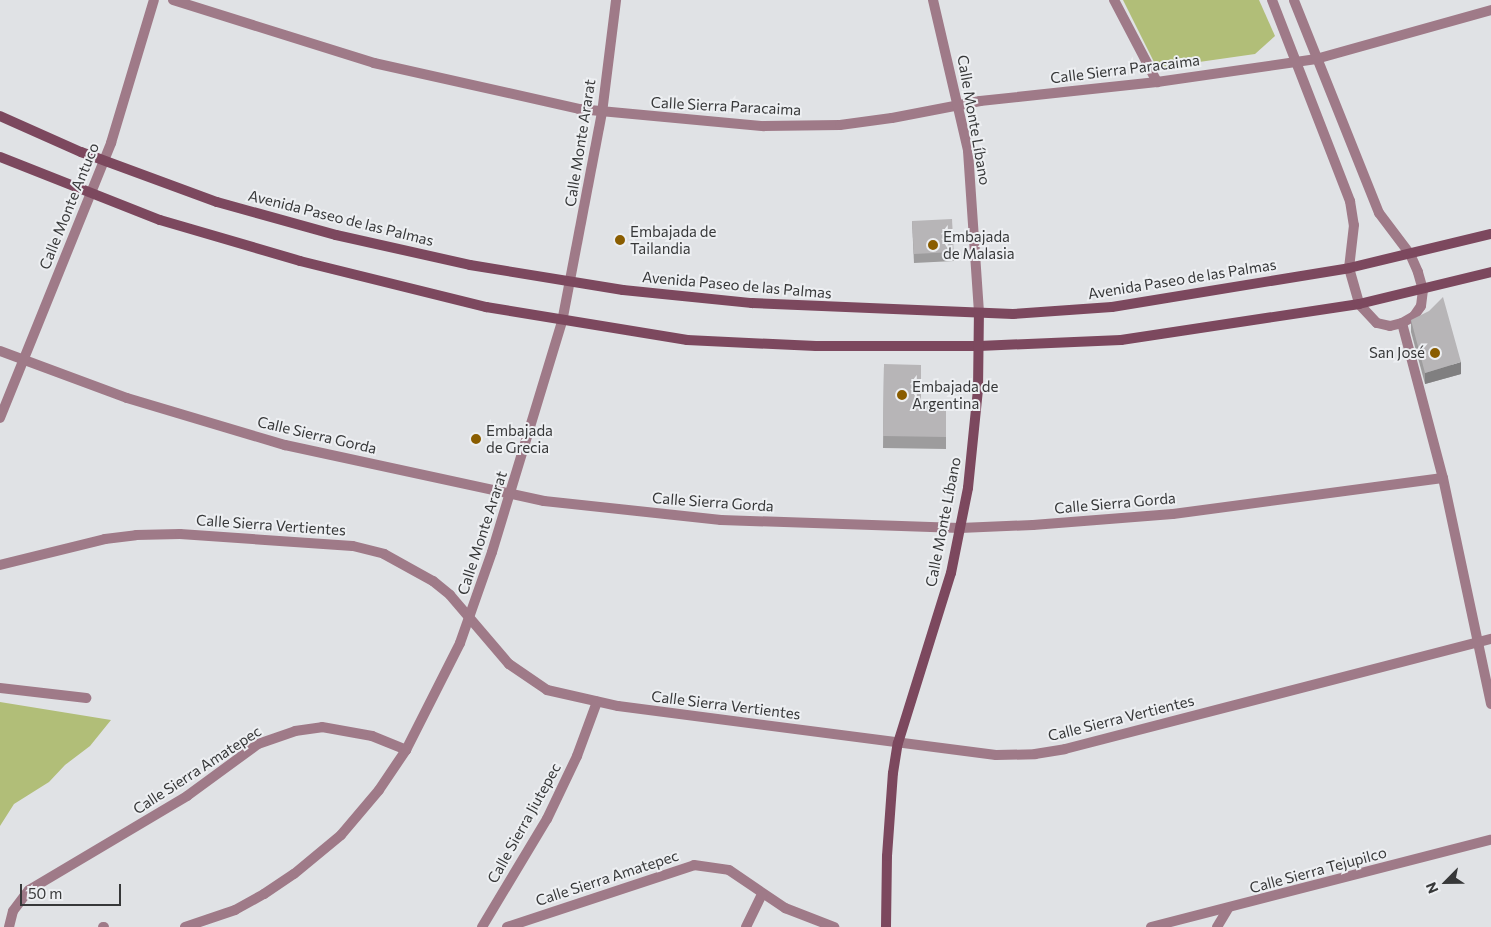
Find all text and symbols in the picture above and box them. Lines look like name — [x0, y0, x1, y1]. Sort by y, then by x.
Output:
street label: Calle Sierra Paracaima — [1049, 51, 1201, 87]
street label: Calle Monte Líbano — [954, 53, 994, 187]
street label: Calle Monte Ararat — [561, 78, 599, 208]
street label: Calle Sierra Paracaima — [650, 93, 802, 119]
street label: Calle Monte Antuco — [35, 140, 103, 272]
street label: Avenida Paseo de las Palmas — [246, 186, 436, 250]
place label: Embajada de Tailandia — [630, 222, 716, 257]
place label: Embajada de Malasia — [943, 227, 1015, 262]
marker: Embajada de Tailandia — [614, 234, 626, 246]
marker: Embajada de Malasia — [927, 239, 939, 251]
street label: Avenida Paseo de las Palmas — [1087, 255, 1277, 303]
street label: Avenida Paseo de las Palmas — [641, 268, 833, 302]
place label: San José — [1369, 344, 1425, 362]
marker: San José — [1429, 347, 1441, 359]
place label: Embajada de Argentina — [912, 377, 998, 412]
marker: Embajada de Argentina — [896, 389, 908, 401]
street label: Calle Sierra Gorda — [256, 413, 378, 457]
place label: Embajada de Grecia — [486, 421, 553, 456]
marker: Embajada de Grecia — [470, 433, 482, 445]
street label: Calle Monte Líbano — [922, 456, 964, 588]
street label: Calle Monte Ararat — [453, 469, 511, 597]
street label: Calle Sierra Gorda — [652, 489, 774, 515]
street label: Calle Sierra Gorda — [1054, 489, 1176, 517]
street label: Calle Sierra Vertientes — [196, 511, 346, 539]
street label: Calle Sierra Vertientes — [650, 687, 802, 723]
street label: Calle Sierra Vertientes — [1046, 691, 1196, 745]
street label: Calle Sierra Amatepec — [130, 722, 264, 818]
street label: Calle Sierra Jiutepec — [484, 760, 564, 886]
street label: Calle Sierra Tejupilco — [1248, 843, 1388, 897]
street label: Calle Sierra Amatepec — [533, 846, 681, 910]
north arrow — [1421, 857, 1471, 907]
scale bar — [22, 874, 124, 906]
text: N — [1422, 880, 1442, 896]
text: 50 m — [28, 884, 62, 902]

